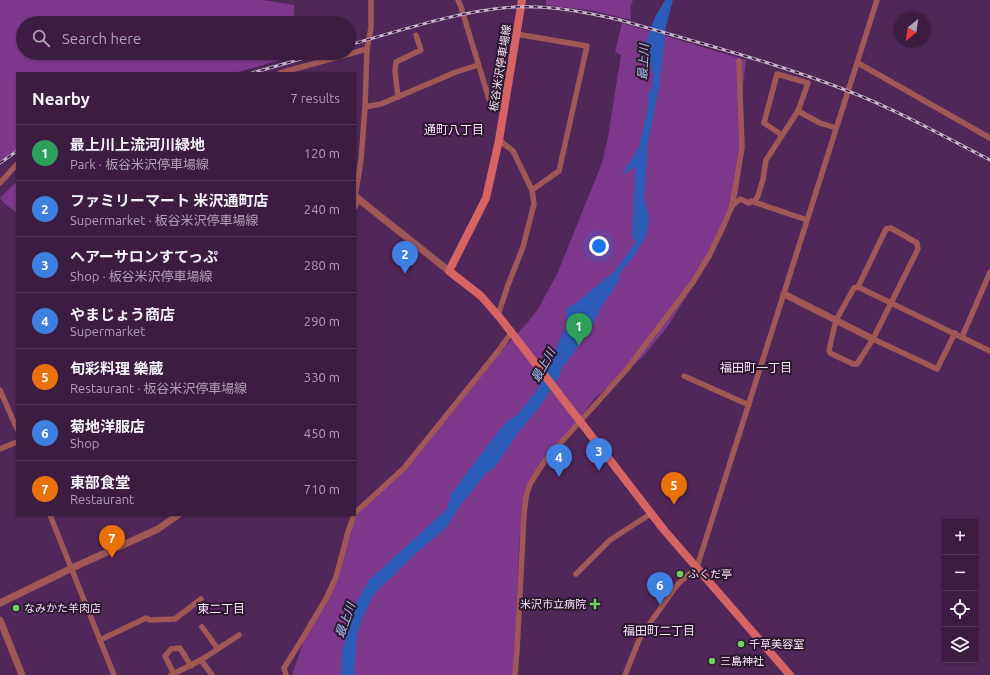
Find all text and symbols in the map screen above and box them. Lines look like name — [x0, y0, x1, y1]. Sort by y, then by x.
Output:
north arrow — [894, 12, 930, 48]
search box — [16, 16, 356, 60]
street label: 板谷米沢停車場線 — [487, 24, 513, 112]
icon: search — [30, 27, 52, 49]
text: Search here — [62, 30, 141, 47]
water label: 最上川 — [636, 42, 651, 80]
text: Nearby — [32, 89, 90, 108]
text: 7 results — [290, 91, 340, 105]
district label: 通町八丁目 — [424, 123, 484, 136]
text: 最上川上流河川緑地 — [70, 136, 205, 153]
text: 1 — [41, 146, 49, 160]
text: 120 m — [304, 146, 340, 160]
text: Park · 板谷米沢停車場線 — [70, 157, 209, 171]
text: ファミリーマート 米沢通町店 — [70, 192, 269, 209]
text: 2 — [41, 202, 49, 216]
text: 240 m — [304, 202, 340, 216]
text: Supermarket · 板谷米沢停車場線 — [70, 213, 259, 227]
your location — [589, 236, 609, 256]
pin: 2 — [392, 241, 418, 274]
text: ヘアーサロンすてっぷ — [70, 248, 218, 265]
text: 3 — [41, 258, 49, 272]
text: 280 m — [304, 258, 340, 272]
text: Shop · 板谷米沢停車場線 — [70, 269, 213, 283]
text: やまじょう商店 — [70, 306, 175, 323]
pin: 1 — [566, 313, 592, 346]
text: 4 — [41, 314, 49, 328]
text: 290 m — [304, 314, 340, 328]
text: Supermarket — [70, 324, 145, 338]
water label: 最上川 — [529, 344, 558, 384]
text: 旬彩料理 樂蔵 — [70, 360, 164, 377]
district label: 福田町一丁目 — [720, 361, 792, 374]
text: 5 — [41, 370, 49, 384]
text: 330 m — [304, 370, 340, 384]
text: Restaurant · 板谷米沢停車場線 — [70, 381, 247, 395]
text: 菊地洋服店 — [70, 418, 145, 435]
text: 6 — [41, 426, 49, 440]
text: 450 m — [304, 426, 340, 440]
text: Shop — [70, 436, 99, 450]
pin: 3 — [586, 438, 612, 471]
pin: 4 — [546, 444, 572, 477]
pin: 5 — [661, 472, 687, 505]
text: 東部食堂 — [70, 474, 130, 491]
text: 7 — [41, 482, 49, 496]
text: 710 m — [304, 482, 340, 496]
text: Restaurant — [70, 492, 134, 506]
map controls — [942, 519, 978, 663]
button: + — [942, 519, 978, 555]
pin: 7 — [99, 525, 125, 558]
button: − — [942, 555, 978, 591]
place label: ふくだ亭 — [688, 568, 732, 580]
marker: ふくだ亭 — [675, 569, 685, 579]
pin: 6 — [647, 572, 673, 605]
button: locate — [942, 591, 978, 627]
place label: 米沢市立病院 — [520, 598, 586, 610]
marker: 米沢市立病院 — [589, 598, 601, 610]
water label: 最上川 — [333, 599, 358, 639]
place label: なみかた羊肉店 — [24, 602, 101, 614]
district label: 東二丁目 — [197, 602, 245, 615]
marker: なみかた羊肉店 — [11, 603, 21, 613]
district label: 福田町二丁目 — [623, 624, 695, 637]
button: layers — [942, 627, 978, 663]
place label: 千草美容室 — [749, 638, 804, 650]
marker: 千草美容室 — [736, 639, 746, 649]
place label: 三島神社 — [720, 655, 764, 667]
marker: 三島神社 — [707, 656, 717, 666]

